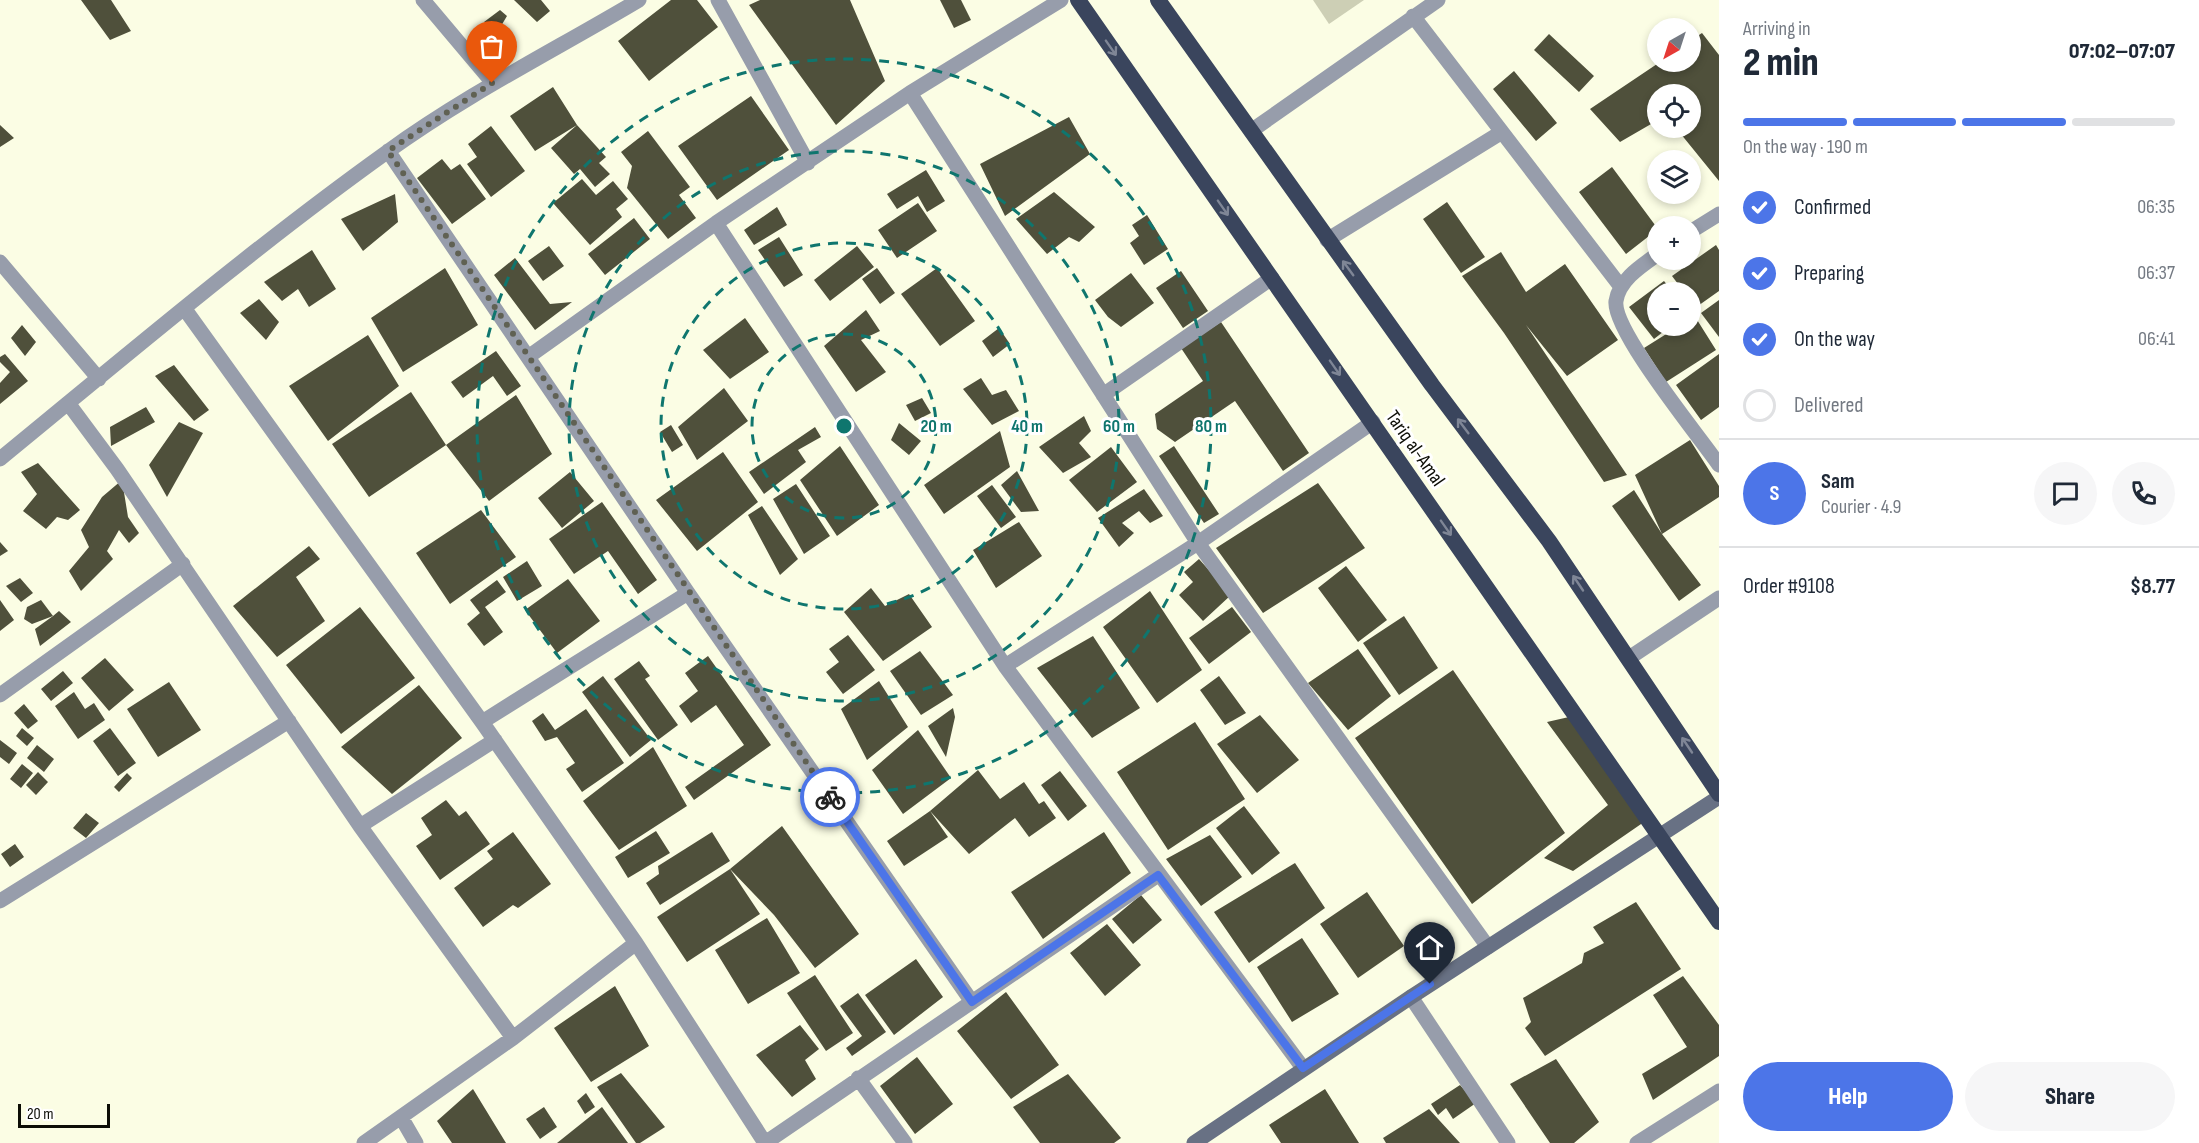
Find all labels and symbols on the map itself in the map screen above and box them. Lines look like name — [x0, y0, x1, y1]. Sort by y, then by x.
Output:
north arrow — [1647, 18, 1701, 72]
pin — [466, 21, 517, 83]
one-way arrow — [1105, 40, 1118, 56]
one-way arrow — [1217, 199, 1229, 215]
one-way arrow — [1342, 261, 1354, 277]
one-way arrow — [1329, 359, 1341, 375]
street label: Tariq al-Amal — [1380, 406, 1450, 491]
centre of rings — [834, 416, 854, 436]
text: 20 m — [920, 416, 952, 437]
text: 40 m — [1011, 416, 1043, 437]
text: 60 m — [1103, 416, 1135, 437]
text: 80 m — [1195, 416, 1227, 437]
one-way arrow — [1456, 418, 1469, 434]
one-way arrow — [1440, 519, 1452, 535]
one-way arrow — [1572, 576, 1584, 592]
one-way arrow — [1680, 737, 1692, 754]
courier — [800, 767, 860, 827]
pin — [1404, 922, 1455, 984]
scale bar — [18, 1101, 110, 1128]

